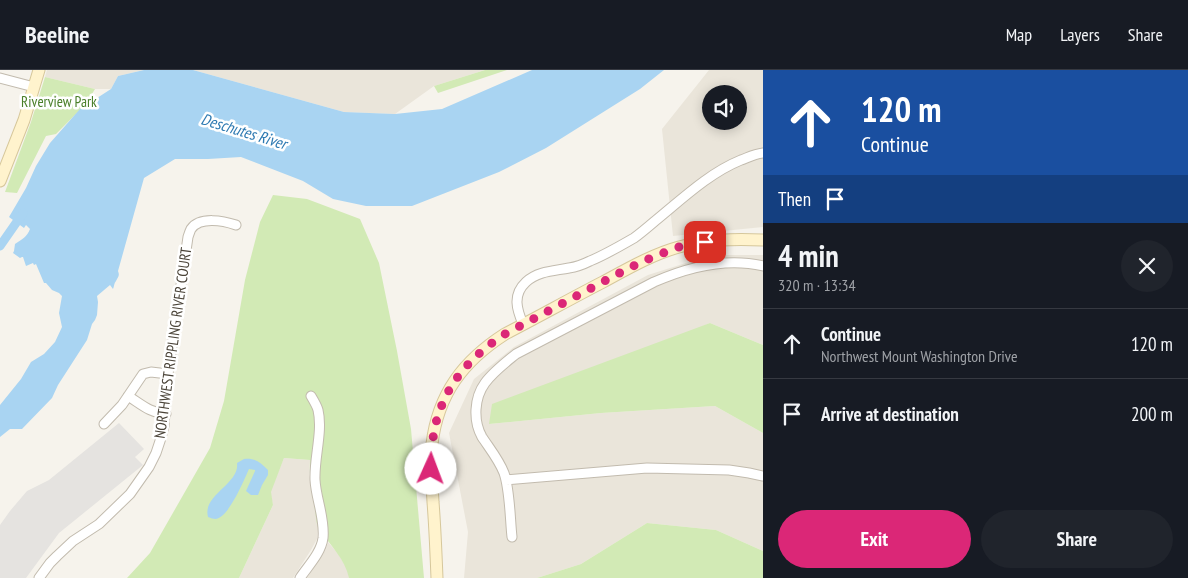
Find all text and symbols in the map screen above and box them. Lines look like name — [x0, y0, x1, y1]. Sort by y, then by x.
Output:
text: Beeline — [25, 19, 90, 50]
text: Map — [1006, 23, 1032, 46]
text: Layers — [1060, 23, 1100, 46]
text: Share — [1128, 23, 1163, 46]
map controls — [702, 85, 747, 130]
button: sound — [702, 85, 747, 130]
text: 120 m — [861, 86, 942, 132]
icon: ahead — [778, 90, 843, 155]
park label: Riverview Park — [21, 92, 97, 111]
water label: Deschutes River — [199, 109, 292, 154]
text: Continue — [861, 130, 929, 158]
icon: arrive — [821, 185, 849, 213]
text: Then — [778, 187, 811, 211]
pin — [684, 221, 726, 263]
icon: arrive — [691, 228, 719, 256]
text: 4 min — [778, 236, 839, 275]
button: close — [1121, 240, 1173, 292]
street label: NORTHWEST RIPPLING RIVER COURT — [150, 246, 195, 440]
text: 320 m · 13:34 — [778, 275, 856, 295]
text: Continue — [821, 322, 881, 346]
icon: ahead — [778, 330, 806, 358]
text: 120 m — [1131, 332, 1173, 356]
text: Northwest Mount Washington Drive — [821, 346, 1018, 366]
icon: arrive — [778, 400, 806, 428]
text: Arrive at destination — [821, 402, 959, 426]
text: 200 m — [1131, 402, 1173, 426]
position arrow — [404, 442, 456, 494]
button: Exit — [778, 510, 971, 568]
button: Share — [981, 510, 1173, 568]

